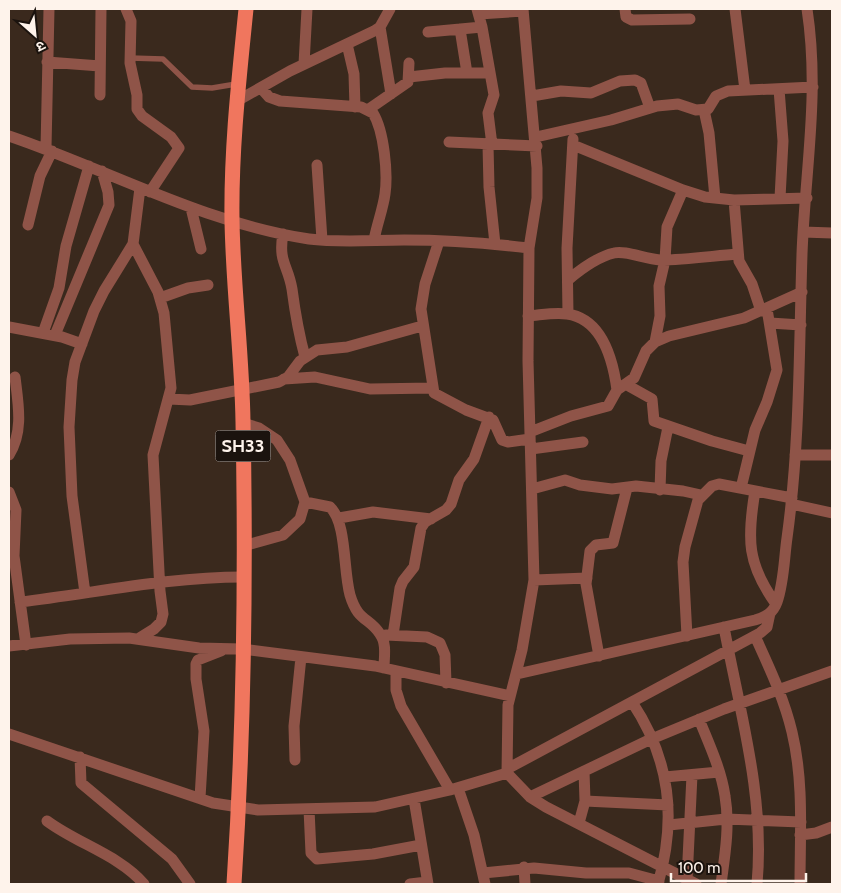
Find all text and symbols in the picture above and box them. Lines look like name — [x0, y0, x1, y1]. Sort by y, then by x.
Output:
north arrow — [10, 10, 60, 60]
text: उ — [32, 37, 49, 57]
road number: SH33 — [216, 431, 270, 462]
scale bar — [671, 850, 806, 882]
text: 100 m — [678, 859, 720, 877]

